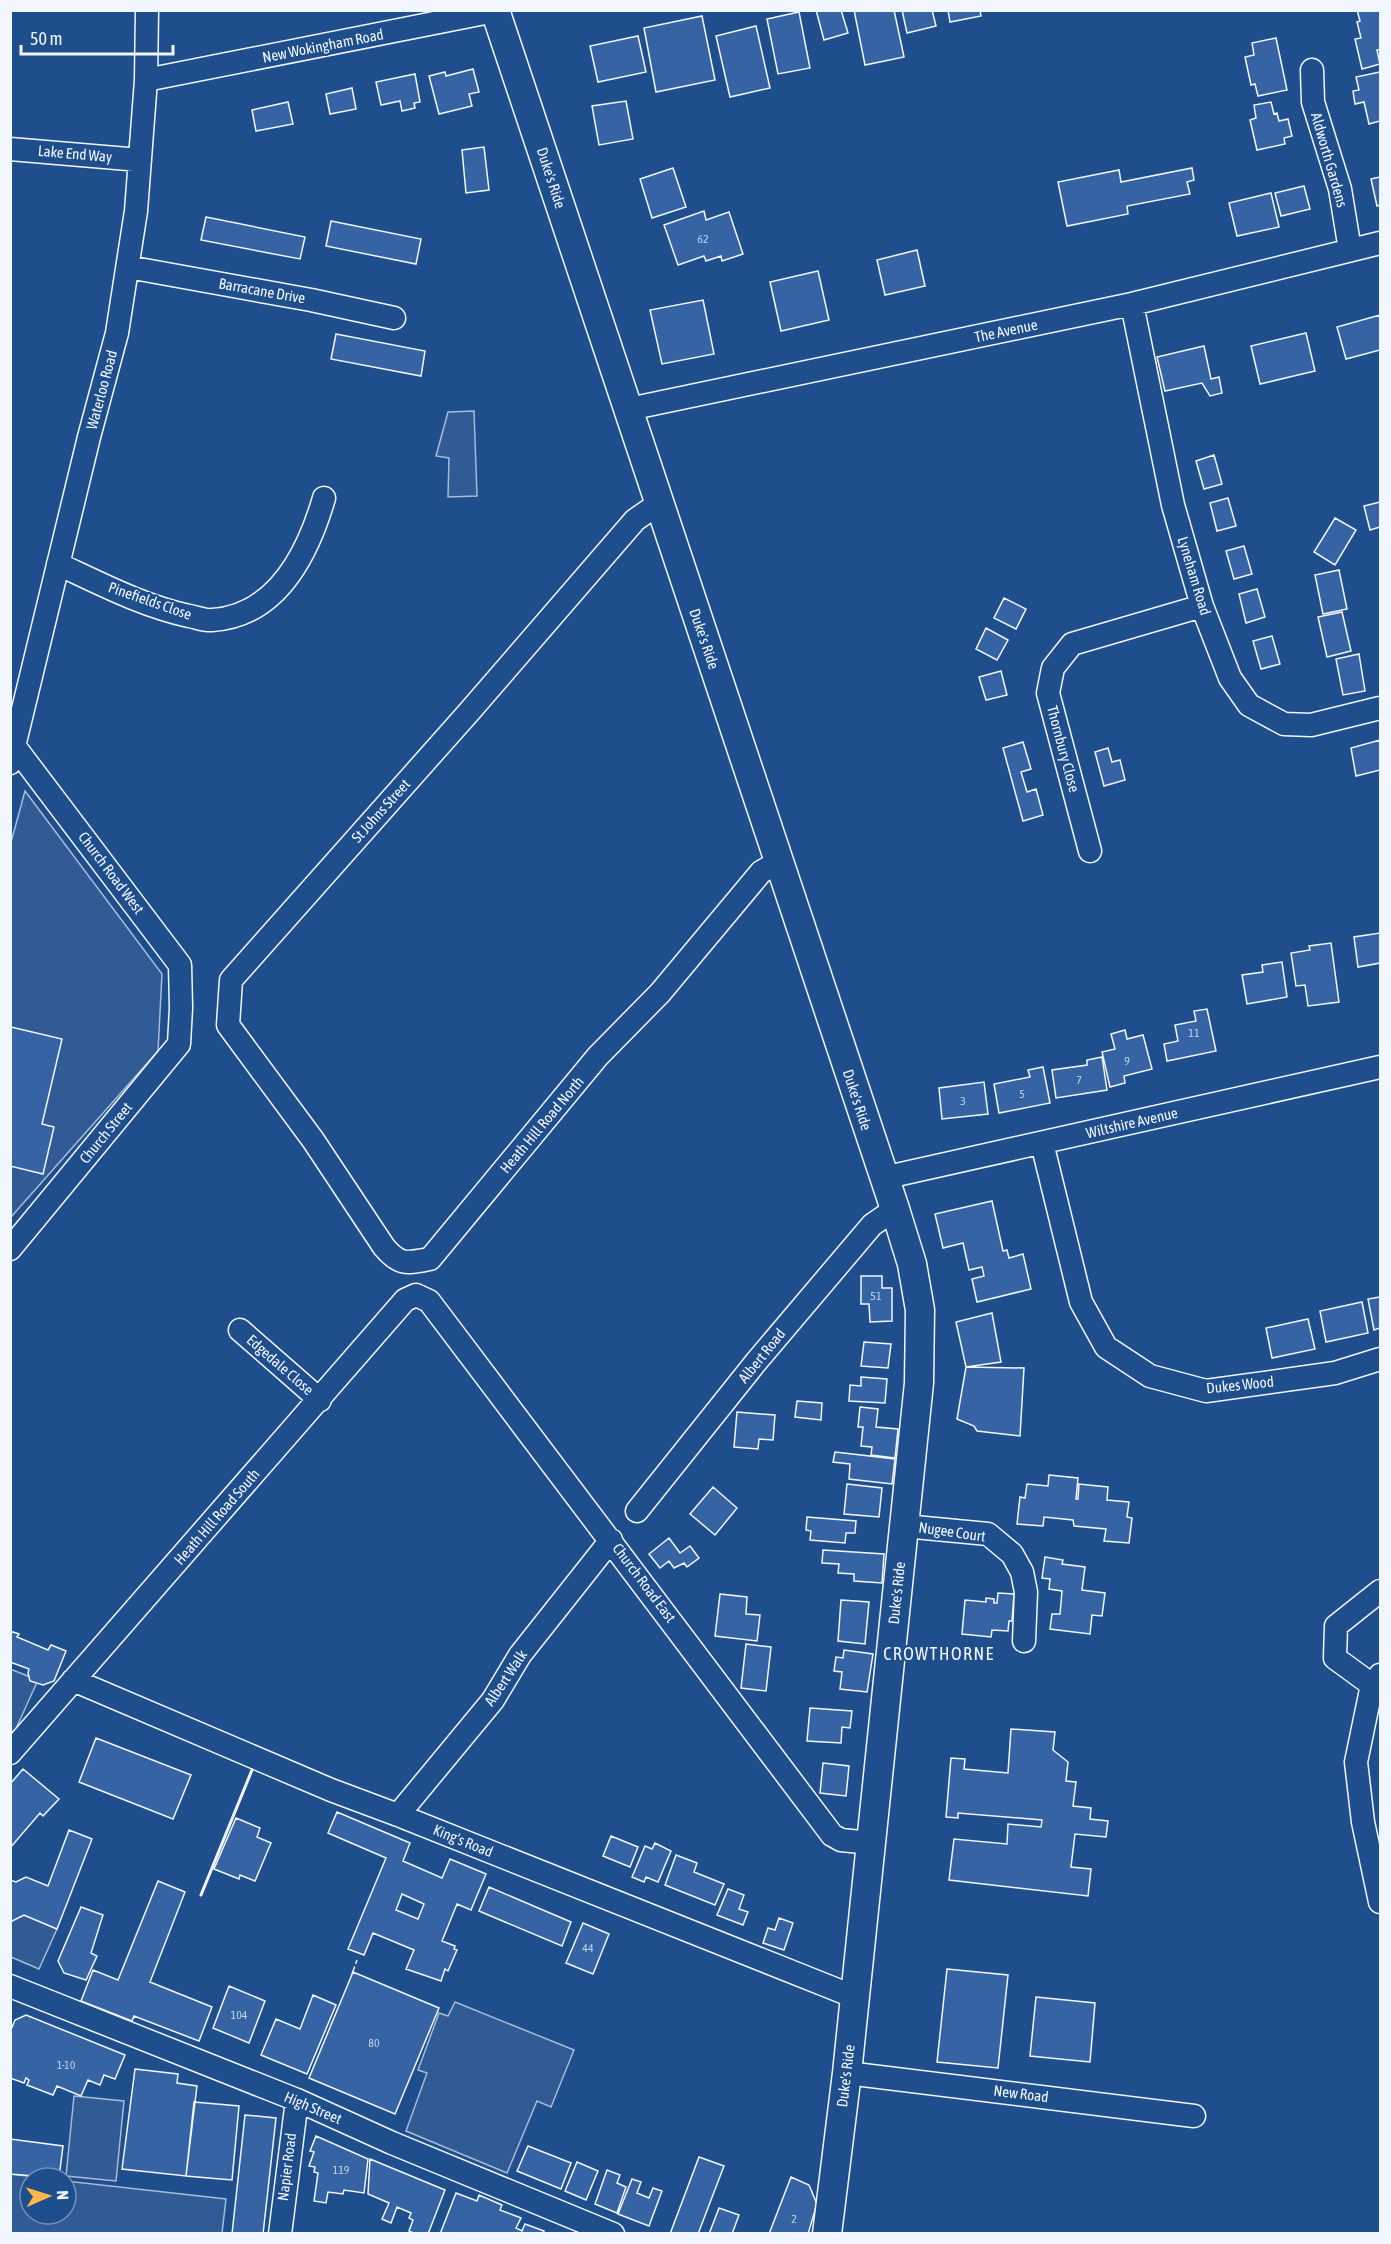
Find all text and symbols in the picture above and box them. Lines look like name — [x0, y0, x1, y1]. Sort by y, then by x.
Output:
scale bar — [21, 18, 172, 56]
street label: New Wokingham Road — [261, 25, 385, 66]
text: 50 m — [30, 28, 62, 49]
street label: Aldworth Gardens — [1308, 110, 1351, 209]
street label: Lake End Way — [37, 142, 113, 165]
street label: Duke's Ride — [534, 145, 569, 211]
house number: 62 — [697, 232, 709, 246]
street label: Barracane Drive — [218, 275, 307, 306]
street label: The Avenue — [973, 316, 1039, 345]
street label: Waterloo Road — [83, 348, 120, 431]
street label: Lyneham Road — [1174, 534, 1215, 617]
street label: Pinefields Close — [106, 578, 194, 623]
street label: Duke's Ride — [686, 606, 723, 672]
street label: Thornbury Close — [1044, 704, 1083, 794]
street label: St Johns Street — [348, 775, 413, 846]
street label: Church Road West — [75, 828, 148, 917]
house number: 11 — [1188, 1026, 1200, 1040]
house number: 9 — [1124, 1054, 1130, 1068]
street label: Duke's Ride — [840, 1067, 875, 1133]
street label: Heath Hill Road North — [496, 1073, 587, 1176]
house number: 7 — [1076, 1073, 1082, 1087]
house number: 5 — [1019, 1087, 1025, 1101]
house number: 3 — [960, 1094, 966, 1108]
street label: Church Street — [76, 1099, 135, 1167]
street label: Wiltshire Avenue — [1084, 1104, 1180, 1141]
house number: 51 — [870, 1289, 882, 1303]
street label: Albert Road — [735, 1325, 789, 1386]
street label: Edgedale Close — [243, 1331, 317, 1398]
street label: Dukes Wood — [1205, 1373, 1275, 1396]
street label: Heath Hill Road South — [170, 1465, 263, 1568]
street label: Nugee Court — [917, 1518, 987, 1545]
street label: Church Road East — [609, 1540, 680, 1625]
street label: Duke's Ride — [885, 1561, 908, 1625]
district label: CROWTHORNE — [883, 1643, 995, 1664]
street label: Albert Walk — [481, 1646, 531, 1709]
street label: King's Road — [431, 1821, 496, 1860]
house number: 44 — [582, 1941, 594, 1955]
house number: 104 — [231, 2008, 248, 2022]
house number: 80 — [368, 2036, 380, 2050]
street label: Duke's Ride — [833, 2043, 858, 2108]
house number: 1-10 — [57, 2058, 76, 2072]
street label: New Road — [993, 2082, 1049, 2105]
street label: High Street — [282, 2088, 345, 2127]
street label: Napier Road — [274, 2132, 299, 2202]
house number: 119 — [333, 2163, 350, 2177]
north arrow — [18, 2166, 78, 2226]
text: N — [54, 2190, 72, 2200]
house number: 2 — [791, 2212, 797, 2226]

